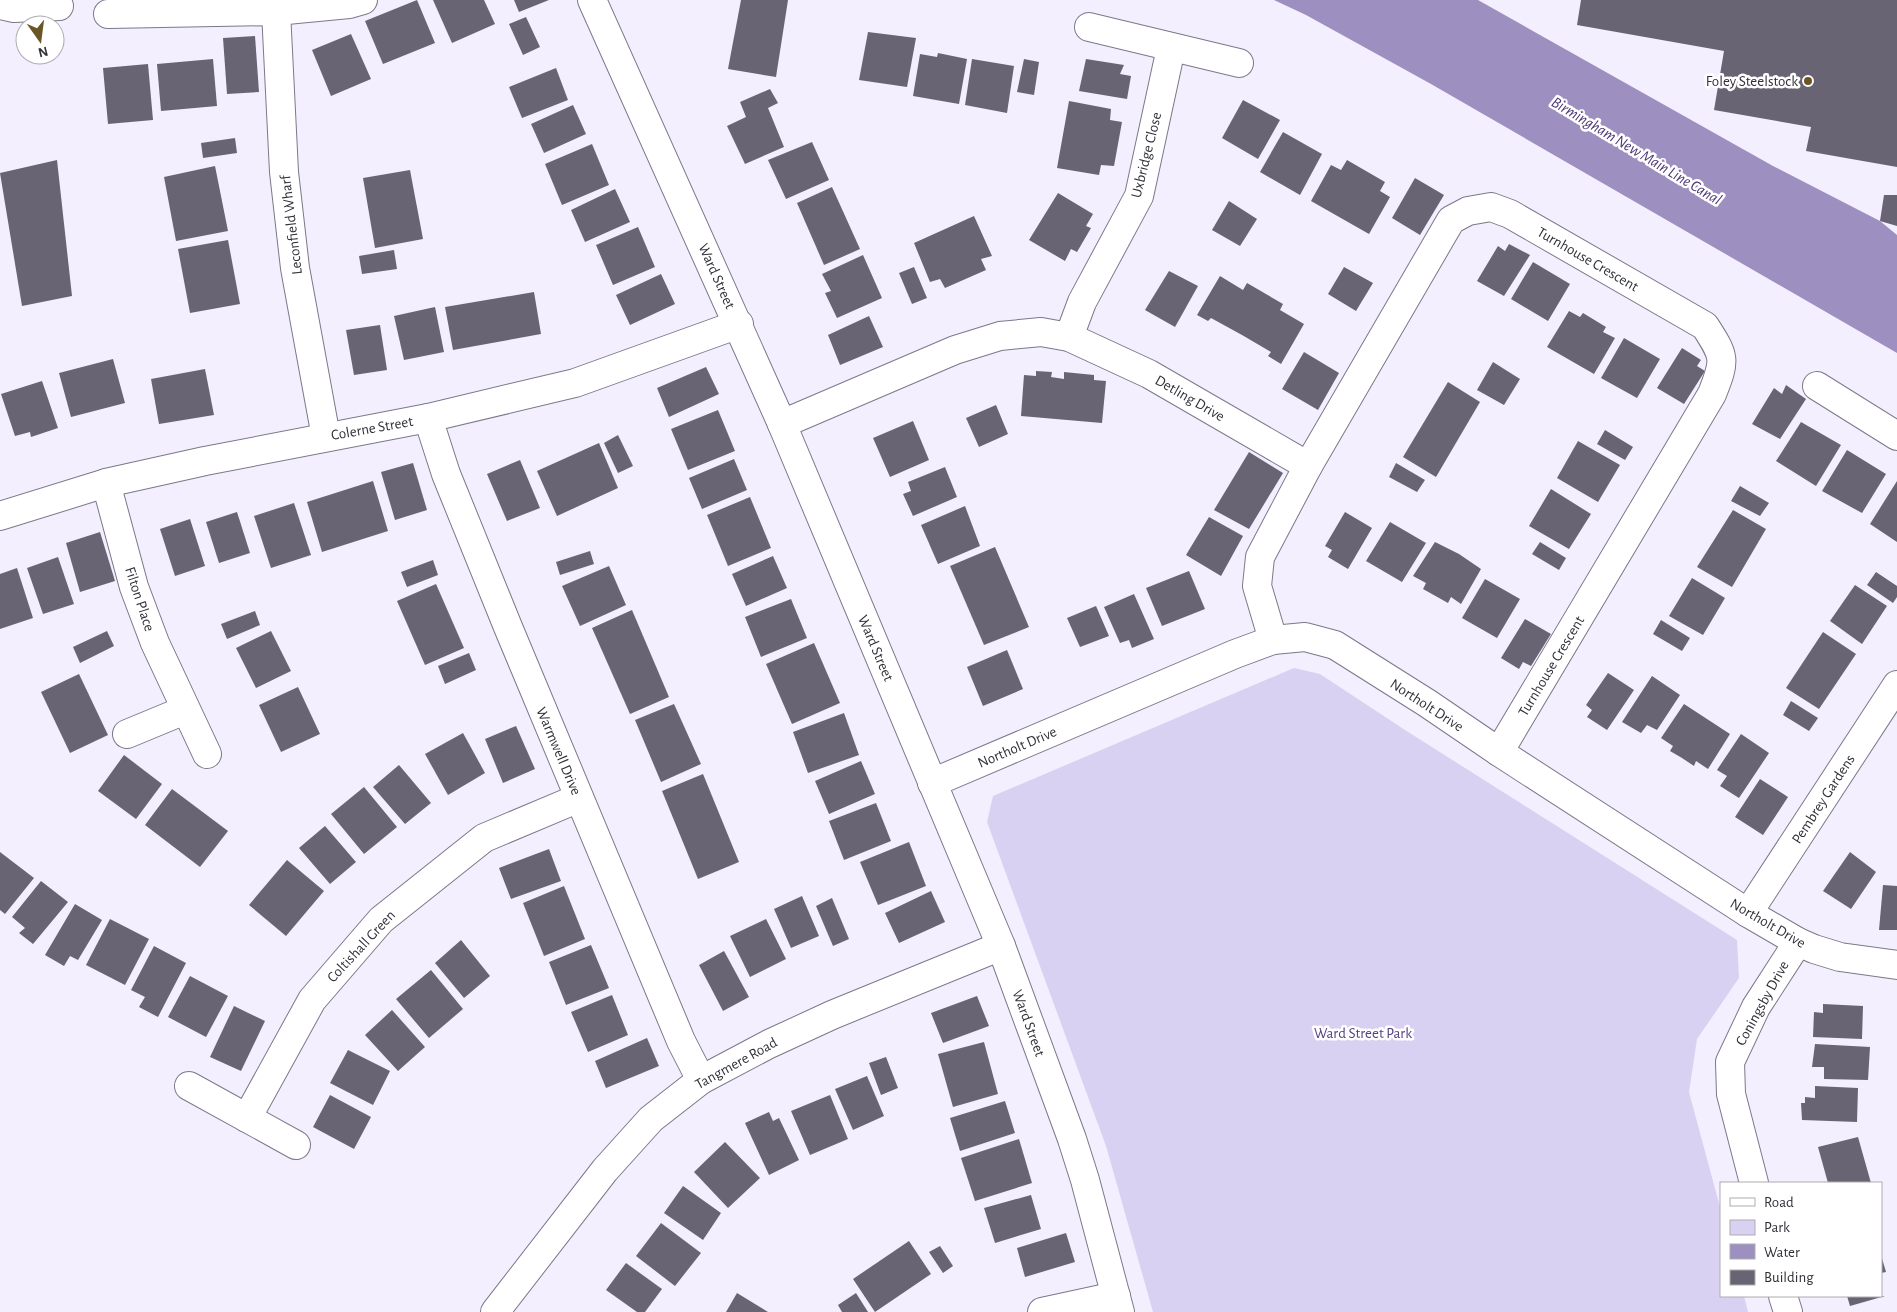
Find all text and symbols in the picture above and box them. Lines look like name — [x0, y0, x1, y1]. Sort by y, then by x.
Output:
north arrow — [15, 15, 65, 65]
text: N — [36, 44, 49, 60]
place label: Foley Steelstock — [1706, 74, 1798, 89]
marker: Foley Steelstock — [1802, 75, 1814, 87]
water label: Birmingham New Main Line Canal — [1549, 94, 1724, 208]
street label: Uxbridge Close — [1129, 111, 1164, 200]
street label: Leconfield Wharf — [278, 173, 305, 275]
street label: Turnhouse Crescent — [1535, 224, 1641, 295]
street label: Ward Street — [696, 241, 738, 311]
street label: Detling Drive — [1152, 373, 1227, 424]
street label: Colerne Street — [330, 414, 414, 443]
street label: Filton Place — [122, 565, 157, 633]
street label: Ward Street — [855, 613, 896, 683]
street label: Turnhouse Crescent — [1516, 613, 1587, 719]
street label: Northolt Drive — [1387, 676, 1466, 735]
street label: Warmwell Drive — [533, 705, 584, 797]
street label: Northolt Drive — [976, 724, 1059, 771]
street label: Pembrey Gardens — [1789, 752, 1858, 846]
street label: Northolt Drive — [1728, 896, 1808, 951]
street label: Coltishall Green — [324, 907, 398, 985]
street label: Coningsby Drive — [1733, 958, 1792, 1048]
street label: Ward Street — [1010, 988, 1048, 1059]
park label: Ward Street Park — [1314, 1026, 1412, 1041]
street label: Tangmere Road — [693, 1035, 780, 1092]
legend — [1720, 1182, 1882, 1297]
text: Road — [1764, 1195, 1794, 1210]
text: Park — [1764, 1220, 1790, 1235]
text: Water — [1764, 1245, 1800, 1260]
text: Building — [1764, 1270, 1814, 1285]

